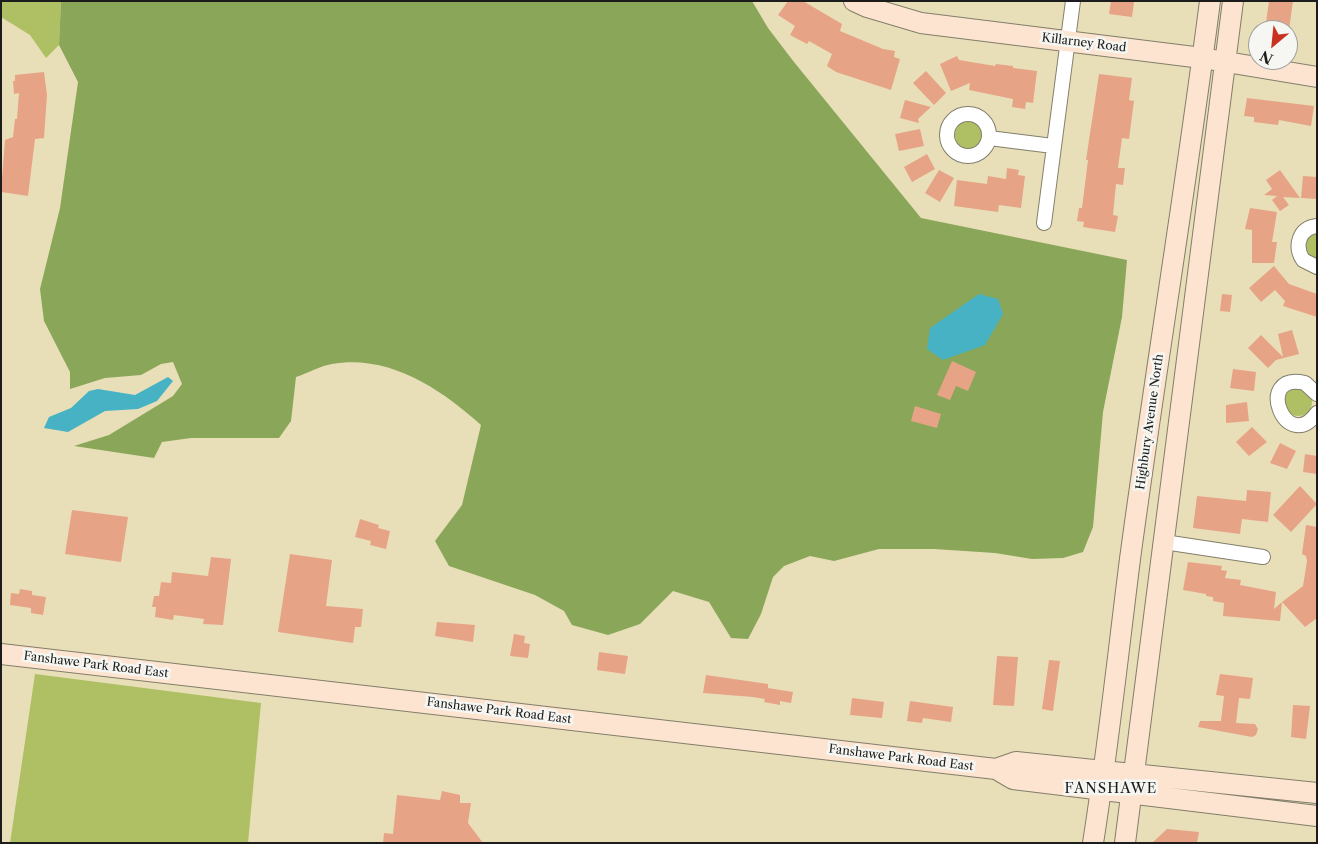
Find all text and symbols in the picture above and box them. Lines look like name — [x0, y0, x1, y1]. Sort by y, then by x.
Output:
north arrow — [1248, 20, 1298, 70]
street label: Killarney Road — [1041, 31, 1127, 55]
text: N — [1257, 47, 1276, 68]
street label: Highbury Avenue North — [1133, 353, 1167, 491]
street label: Fanshawe Park Road East — [23, 649, 169, 681]
street label: Fanshawe Park Road East — [426, 695, 572, 727]
street label: Fanshawe Park Road East — [828, 742, 974, 774]
district label: FANSHAWE — [1064, 781, 1158, 797]

